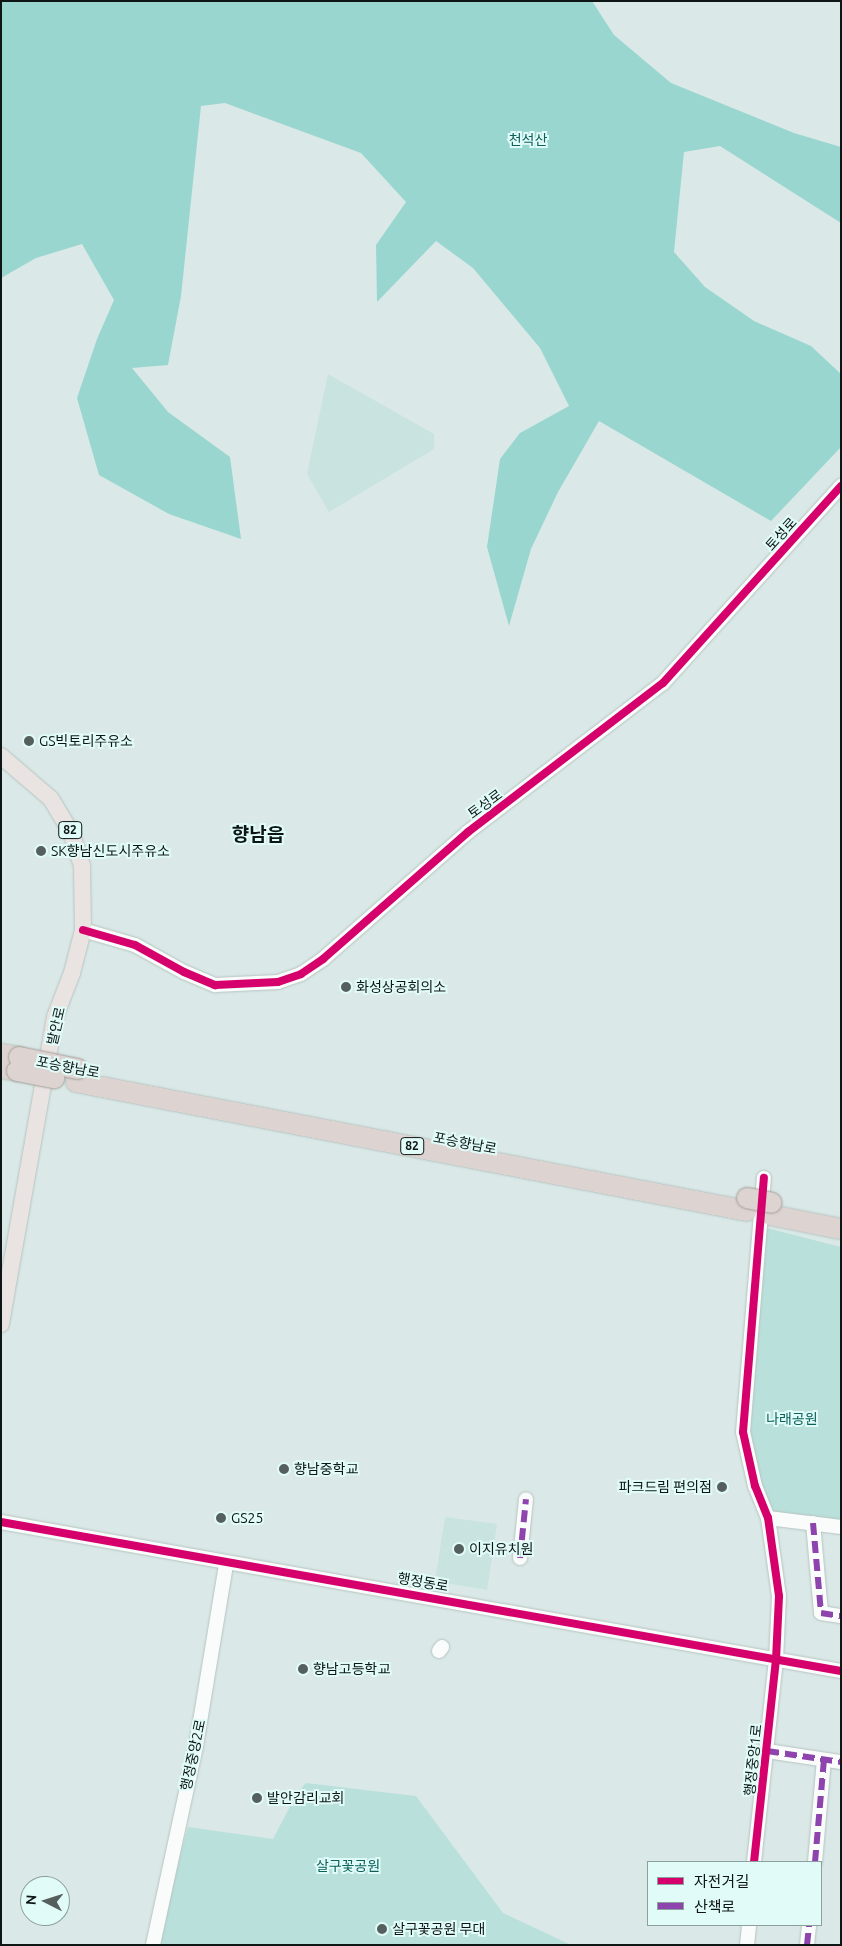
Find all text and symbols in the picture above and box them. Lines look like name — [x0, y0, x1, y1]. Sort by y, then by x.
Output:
park label: 천석산 — [509, 132, 547, 148]
street label: 토성로 — [762, 514, 800, 554]
place label: GS빅토리주유소 — [39, 733, 133, 749]
marker: GS빅토리주유소 — [23, 735, 35, 747]
street label: 토성로 — [464, 786, 506, 822]
road number: 82 — [58, 820, 82, 840]
district label: 향남읍 — [232, 824, 284, 846]
place label: SK향남신도시주유소 — [51, 843, 170, 859]
marker: SK향남신도시주유소 — [35, 845, 47, 857]
place label: 화성상공회의소 — [356, 979, 446, 995]
marker: 화성상공회의소 — [340, 981, 352, 993]
street label: 발안로 — [43, 1005, 69, 1047]
street label: 포승향남로 — [35, 1053, 101, 1081]
street label: 포승향남로 — [432, 1129, 498, 1157]
road number: 82 — [400, 1136, 424, 1156]
park label: 나래공원 — [766, 1411, 818, 1427]
place label: 향남중학교 — [294, 1461, 358, 1477]
marker: 향남중학교 — [278, 1463, 290, 1475]
place label: 파크드림 편의점 — [619, 1479, 712, 1495]
marker: 파크드림 편의점 — [716, 1481, 728, 1493]
place label: GS25 — [231, 1510, 263, 1526]
marker: GS25 — [215, 1512, 227, 1524]
place label: 이지유치원 — [469, 1541, 533, 1557]
marker: 이지유치원 — [453, 1543, 465, 1555]
street label: 행정동로 — [396, 1569, 450, 1595]
place label: 향남고등학교 — [313, 1661, 390, 1677]
marker: 향남고등학교 — [297, 1663, 309, 1675]
street label: 행정중앙2로 — [177, 1718, 209, 1792]
street label: 행정중앙1로 — [741, 1723, 765, 1797]
place label: 발안감리교회 — [267, 1790, 344, 1806]
marker: 발안감리교회 — [251, 1792, 263, 1804]
park label: 살구꽃공원 — [316, 1858, 380, 1874]
legend — [647, 1861, 822, 1926]
text: 자전거길 — [694, 1873, 749, 1890]
north arrow — [20, 1876, 70, 1926]
text: N — [23, 1894, 39, 1906]
text: 산책로 — [694, 1898, 735, 1915]
place label: 살구꽃공원 무대 — [392, 1921, 485, 1937]
marker: 살구꽃공원 무대 — [376, 1923, 388, 1935]

